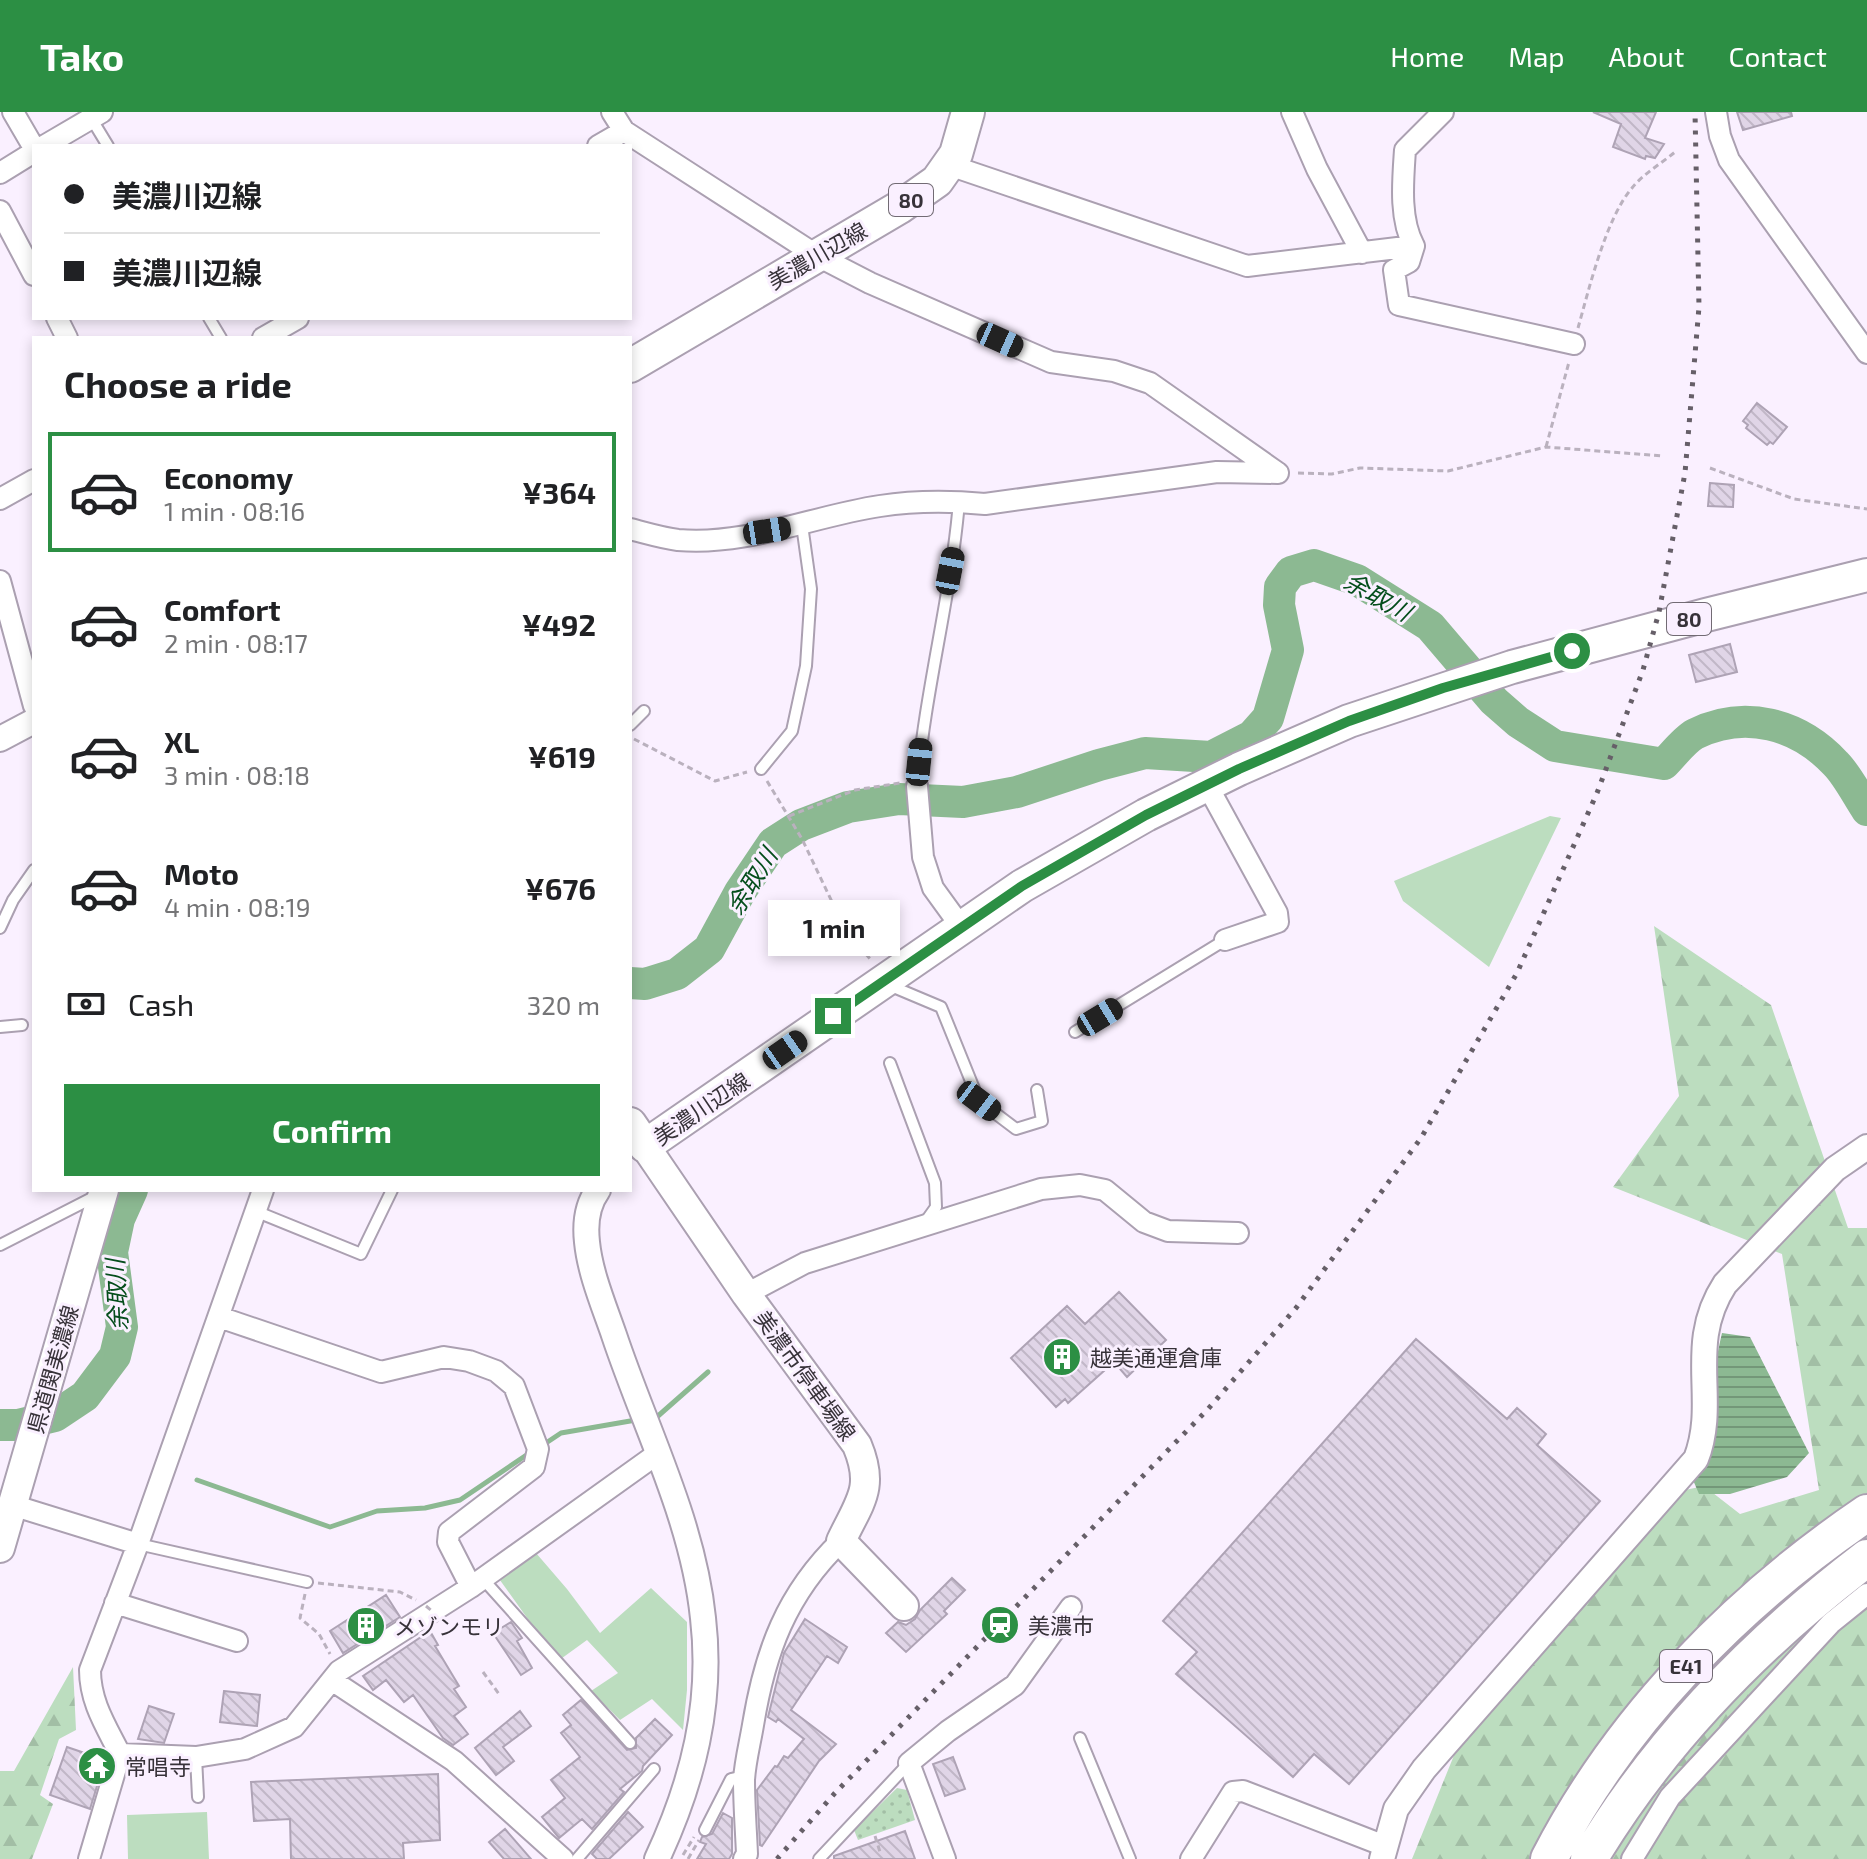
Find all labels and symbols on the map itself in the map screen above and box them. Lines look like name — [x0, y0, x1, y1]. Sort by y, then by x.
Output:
road number: 80 — [889, 184, 933, 216]
street label: 美濃川辺線 — [763, 216, 871, 294]
car — [973, 319, 1027, 361]
car — [741, 515, 793, 547]
car — [934, 545, 966, 597]
water label: 余取川 — [1339, 566, 1419, 628]
road number: 80 — [1667, 603, 1711, 635]
route start — [1554, 633, 1590, 669]
car — [905, 737, 933, 787]
water label: 余取川 — [720, 840, 784, 919]
callout: 1 min — [767, 900, 899, 956]
car — [1073, 994, 1127, 1040]
route end — [815, 998, 851, 1034]
car — [758, 1026, 812, 1074]
street label: 美濃川辺線 — [648, 1066, 754, 1150]
car — [953, 1077, 1005, 1125]
water label: 余取川 — [99, 1255, 132, 1332]
street label: 県道関美濃線 — [21, 1302, 83, 1436]
street label: 美濃市停車場線 — [750, 1305, 862, 1445]
building icon: 越美通運倉庫 — [1041, 1336, 1083, 1378]
place label: 越美通運倉庫 — [1090, 1344, 1222, 1370]
station icon: 美濃市 — [979, 1604, 1021, 1646]
building icon: メゾンモリ — [345, 1605, 387, 1647]
place label: 美濃市 — [1028, 1612, 1094, 1638]
place label: メゾンモリ — [394, 1613, 504, 1639]
road number: E41 — [1660, 1650, 1712, 1682]
temple icon: 常唱寺 — [76, 1745, 118, 1787]
place label: 常唱寺 — [125, 1753, 191, 1779]

